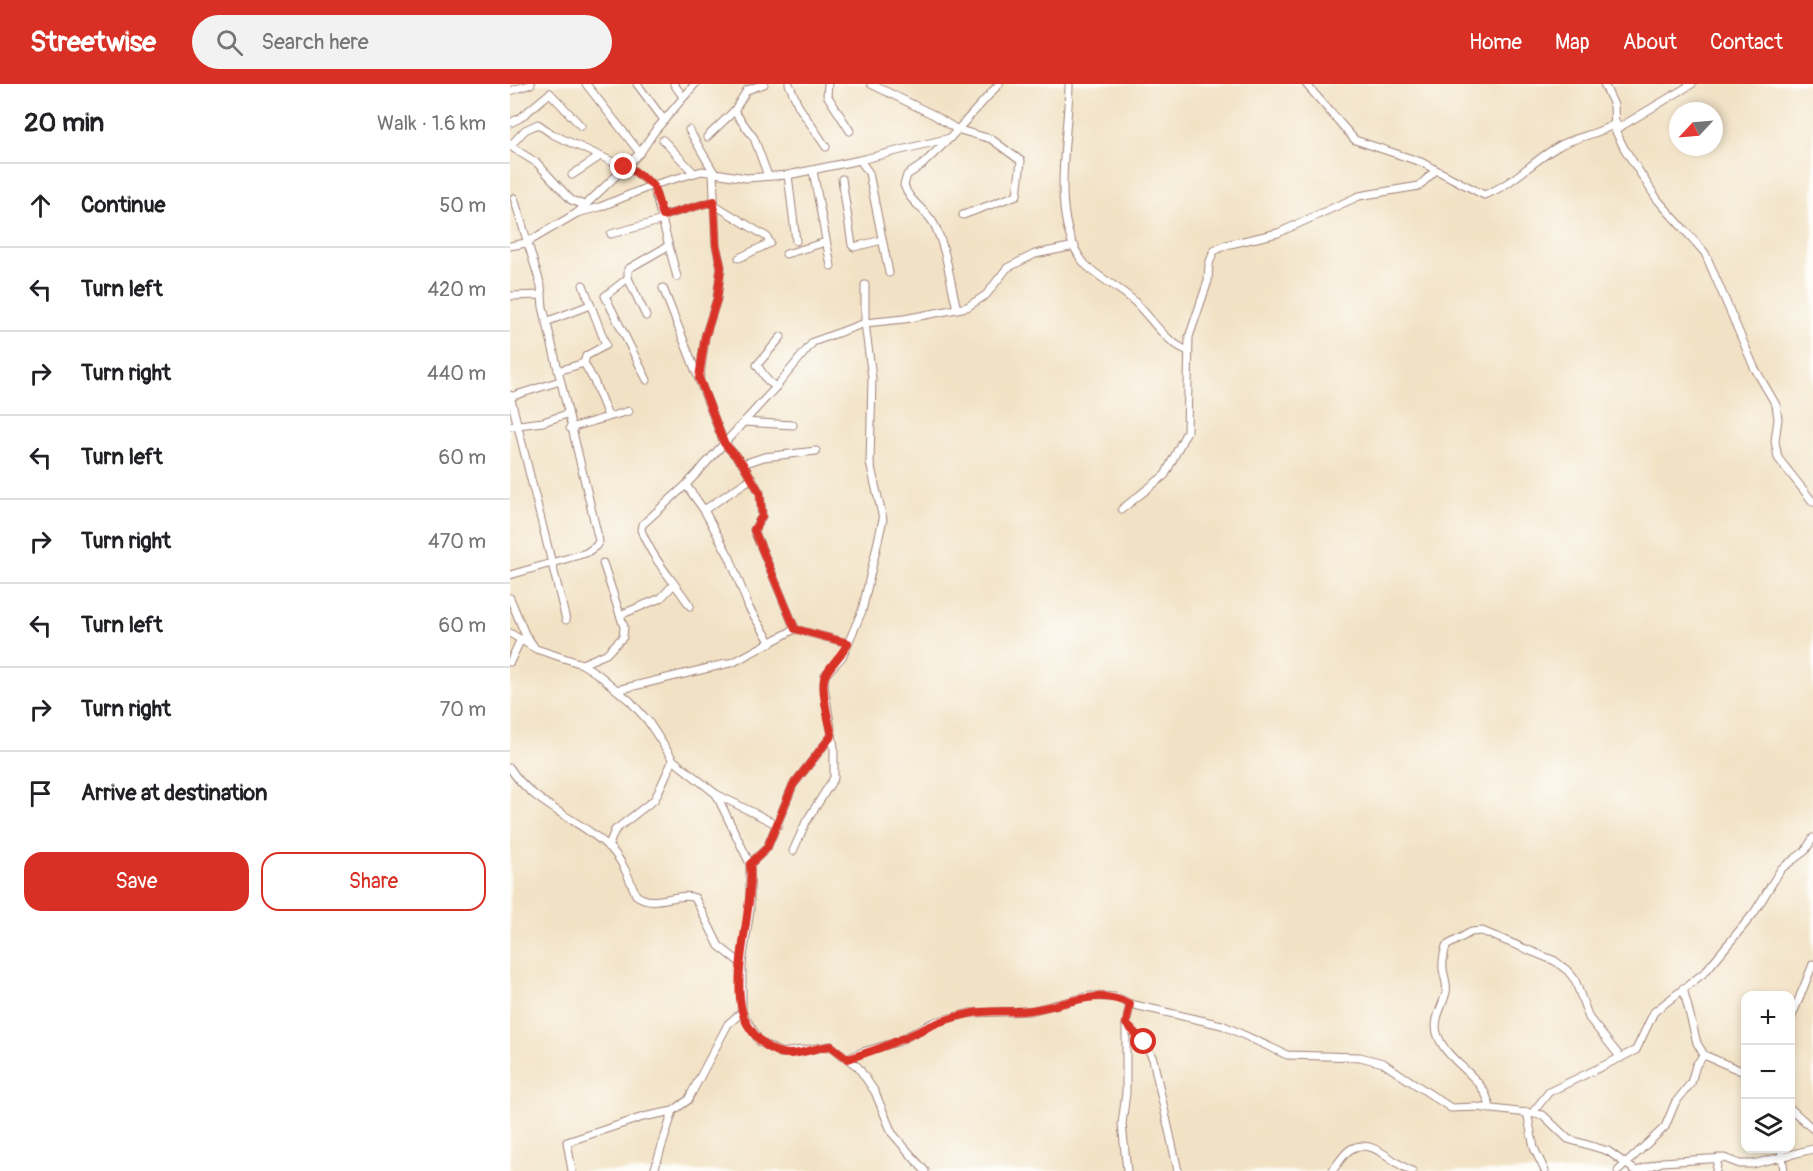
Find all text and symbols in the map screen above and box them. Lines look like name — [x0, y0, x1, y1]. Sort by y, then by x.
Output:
search box — [192, 15, 612, 69]
text: Streetwise — [30, 25, 156, 60]
icon: search — [213, 26, 246, 59]
text: Search here — [261, 28, 369, 56]
text: Home — [1469, 29, 1522, 56]
text: Map — [1555, 29, 1590, 56]
text: About — [1623, 29, 1677, 56]
text: Contact — [1710, 29, 1783, 56]
north arrow — [1669, 102, 1723, 156]
text: 20 min — [24, 107, 104, 139]
text: Walk · 1.6 km — [377, 111, 486, 136]
route end — [610, 153, 636, 179]
icon: ahead — [24, 189, 57, 222]
text: Continue — [81, 191, 165, 219]
text: 50 m — [439, 193, 486, 218]
icon: left — [24, 273, 57, 306]
text: Turn left — [81, 275, 163, 303]
text: 420 m — [427, 277, 486, 302]
icon: right — [24, 357, 57, 390]
text: Turn right — [81, 359, 171, 387]
text: 440 m — [427, 361, 486, 386]
icon: left — [24, 441, 57, 474]
text: Turn left — [81, 443, 163, 471]
text: 60 m — [439, 445, 486, 470]
icon: right — [24, 525, 57, 558]
text: Turn right — [81, 527, 171, 555]
text: 470 m — [428, 529, 486, 554]
icon: left — [24, 609, 57, 642]
text: Turn left — [81, 611, 163, 639]
text: 60 m — [439, 613, 486, 638]
icon: right — [24, 693, 57, 726]
text: Turn right — [81, 695, 171, 723]
text: 70 m — [440, 697, 486, 722]
icon: arrive — [24, 777, 57, 810]
text: Arrive at destination — [81, 779, 267, 807]
button: Save — [24, 852, 249, 911]
button: Share — [261, 852, 486, 911]
map controls — [1741, 991, 1795, 1153]
button: + — [1741, 991, 1795, 1045]
route start — [1130, 1028, 1156, 1054]
button: − — [1741, 1045, 1795, 1099]
button: layers — [1741, 1099, 1795, 1153]

